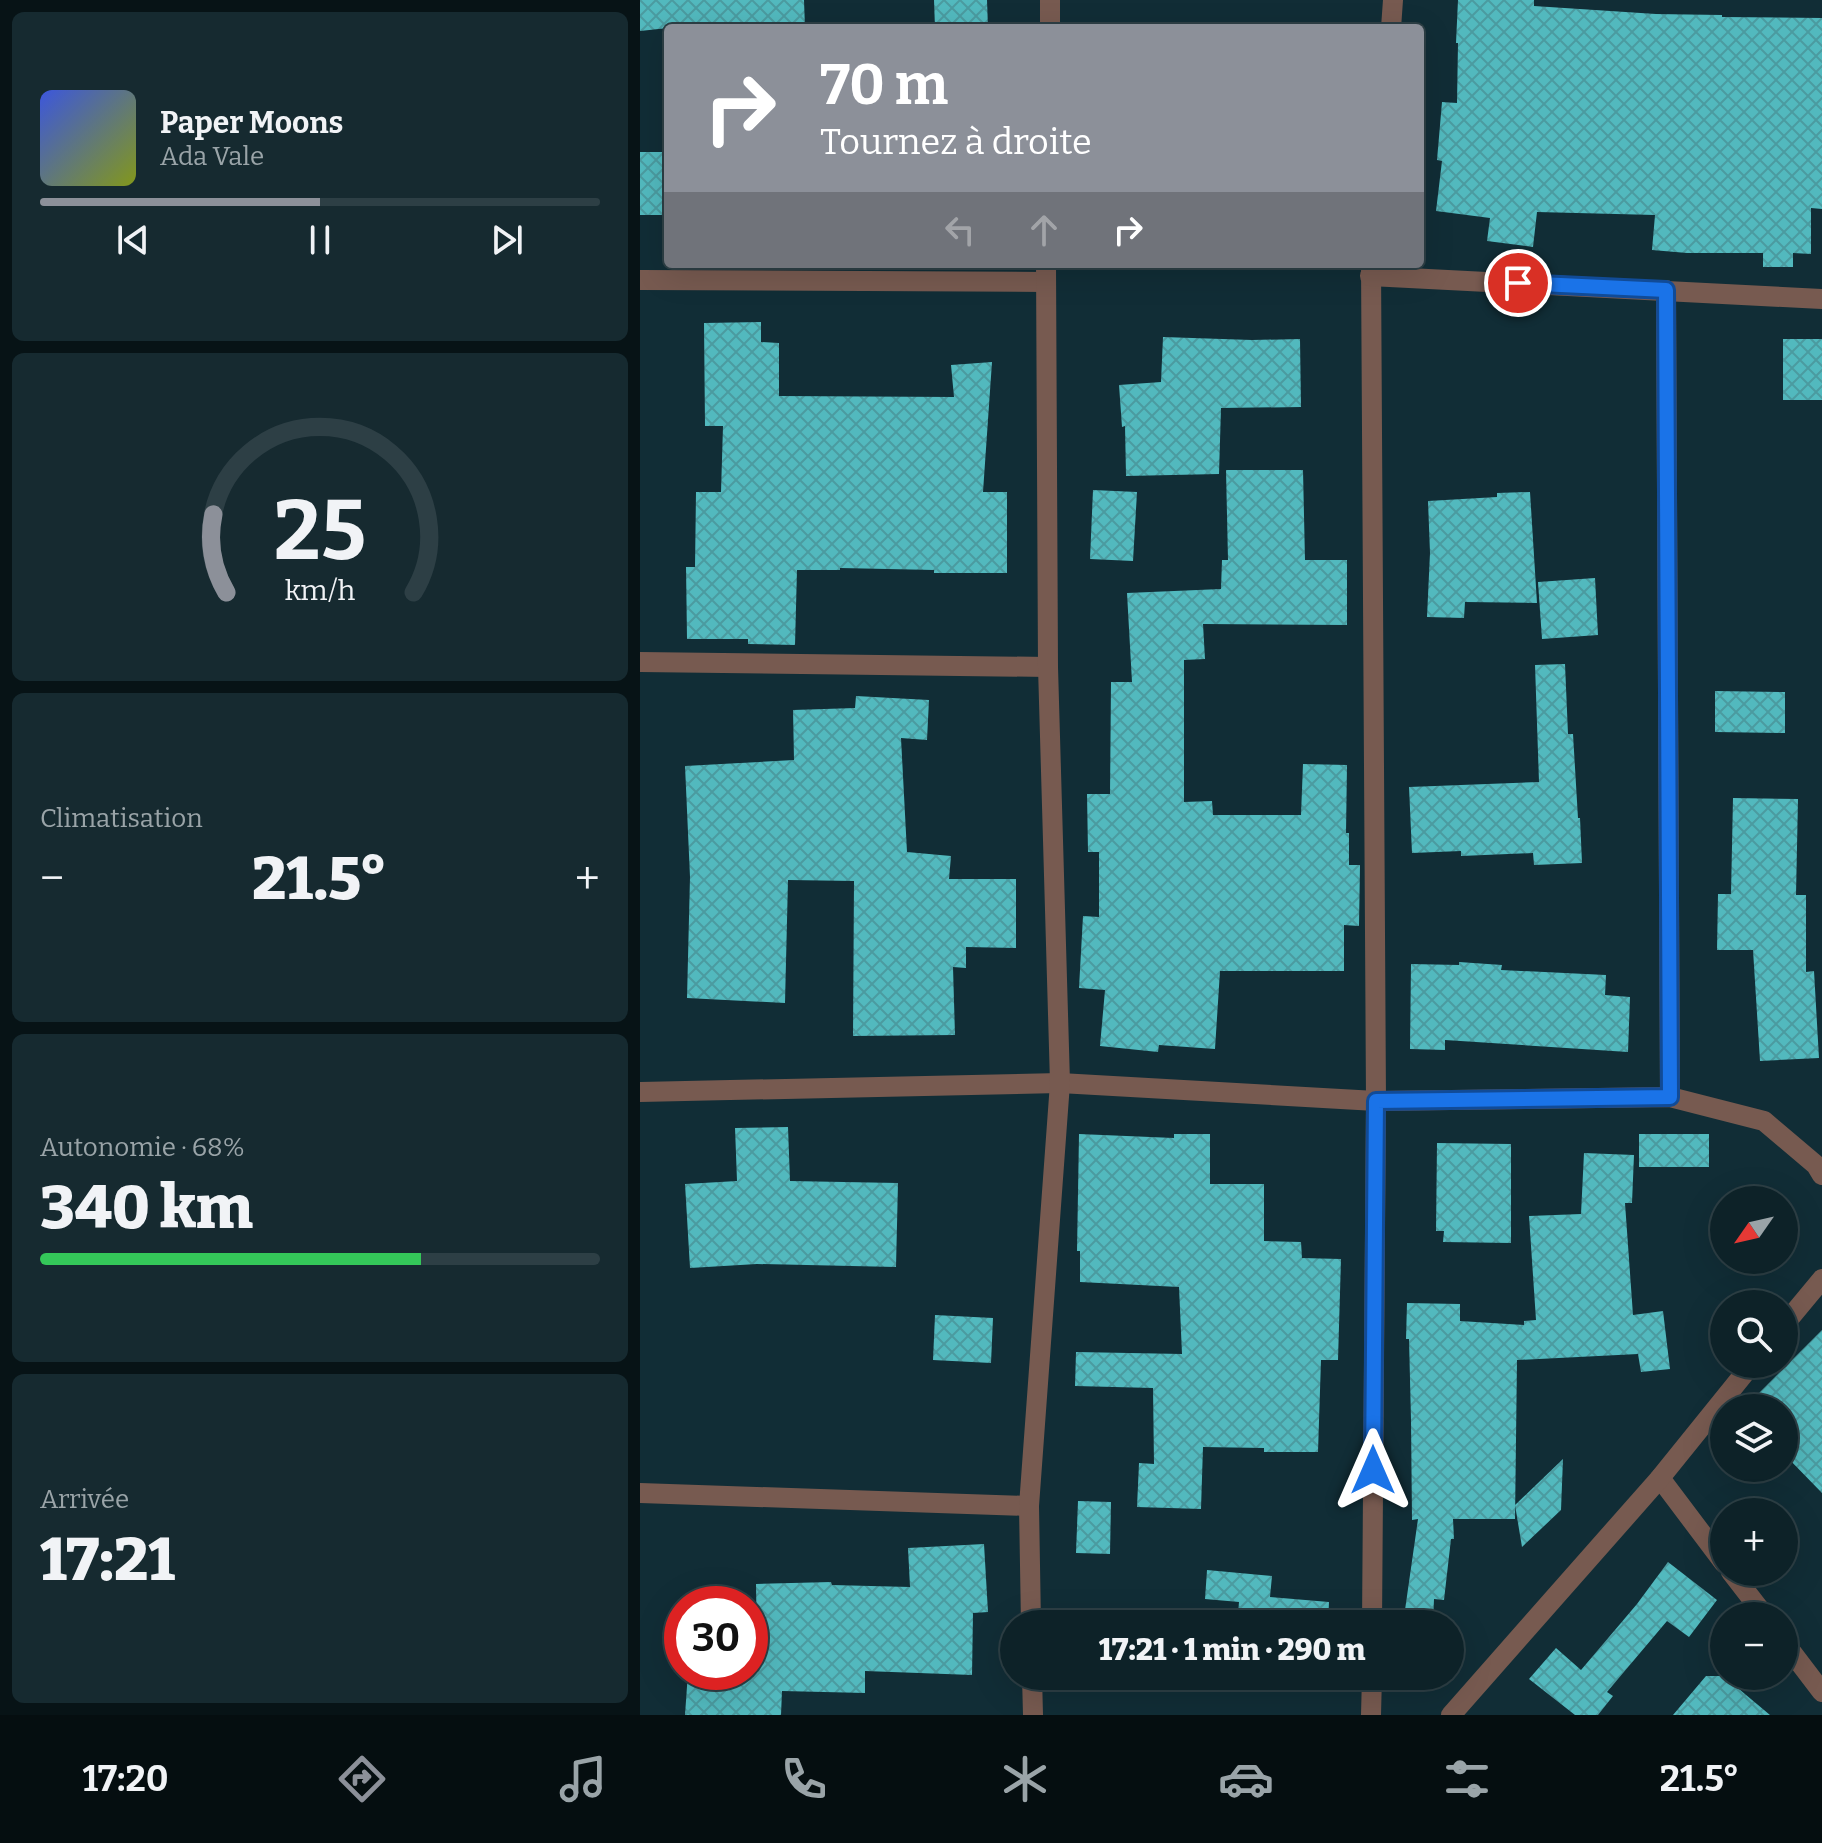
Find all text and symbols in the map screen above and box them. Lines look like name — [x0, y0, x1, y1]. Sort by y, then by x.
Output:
text: 70 m — [820, 52, 948, 119]
icon: right — [688, 56, 792, 160]
text: Paper Moons — [160, 105, 343, 141]
text: Tournez à droite — [820, 120, 1092, 164]
text: Ada Vale — [160, 141, 264, 172]
icon: left — [938, 208, 982, 252]
icon: ahead — [1022, 208, 1066, 252]
icon: right — [1106, 208, 1150, 252]
icon: previous — [111, 218, 155, 262]
icon: pause — [298, 218, 342, 262]
icon: next — [485, 218, 529, 262]
pin — [1484, 249, 1552, 317]
icon: arrive — [1496, 261, 1540, 305]
text: 25 — [274, 480, 366, 580]
text: km/h — [285, 573, 356, 608]
text: Climatisation — [40, 803, 203, 834]
text: 21.5° — [252, 843, 387, 915]
text: − — [40, 852, 64, 905]
text: + — [575, 852, 600, 905]
text: Autonomie · 68% — [40, 1132, 245, 1163]
text: 340 km — [40, 1172, 253, 1244]
north arrow — [1710, 1186, 1798, 1274]
map controls — [1710, 1186, 1798, 1690]
button: search — [1710, 1290, 1798, 1378]
button: layers — [1710, 1394, 1798, 1482]
position arrow — [1331, 1428, 1415, 1512]
text: Arrivée — [40, 1484, 129, 1515]
button: + — [1710, 1498, 1798, 1586]
text: 17:21 — [40, 1524, 175, 1596]
speed limit sign: 30 — [664, 1586, 768, 1690]
button: − — [1710, 1602, 1798, 1690]
text: 17:21 · 1 min · 290 m — [1099, 1632, 1365, 1668]
icon: directions — [334, 1751, 390, 1807]
icon: music — [555, 1751, 611, 1807]
icon: phone — [776, 1751, 832, 1807]
icon: climate — [997, 1751, 1053, 1807]
icon: car — [1218, 1751, 1274, 1807]
icon: filters — [1439, 1751, 1495, 1807]
text: 17:20 — [83, 1757, 169, 1801]
text: 21.5° — [1660, 1757, 1739, 1801]

